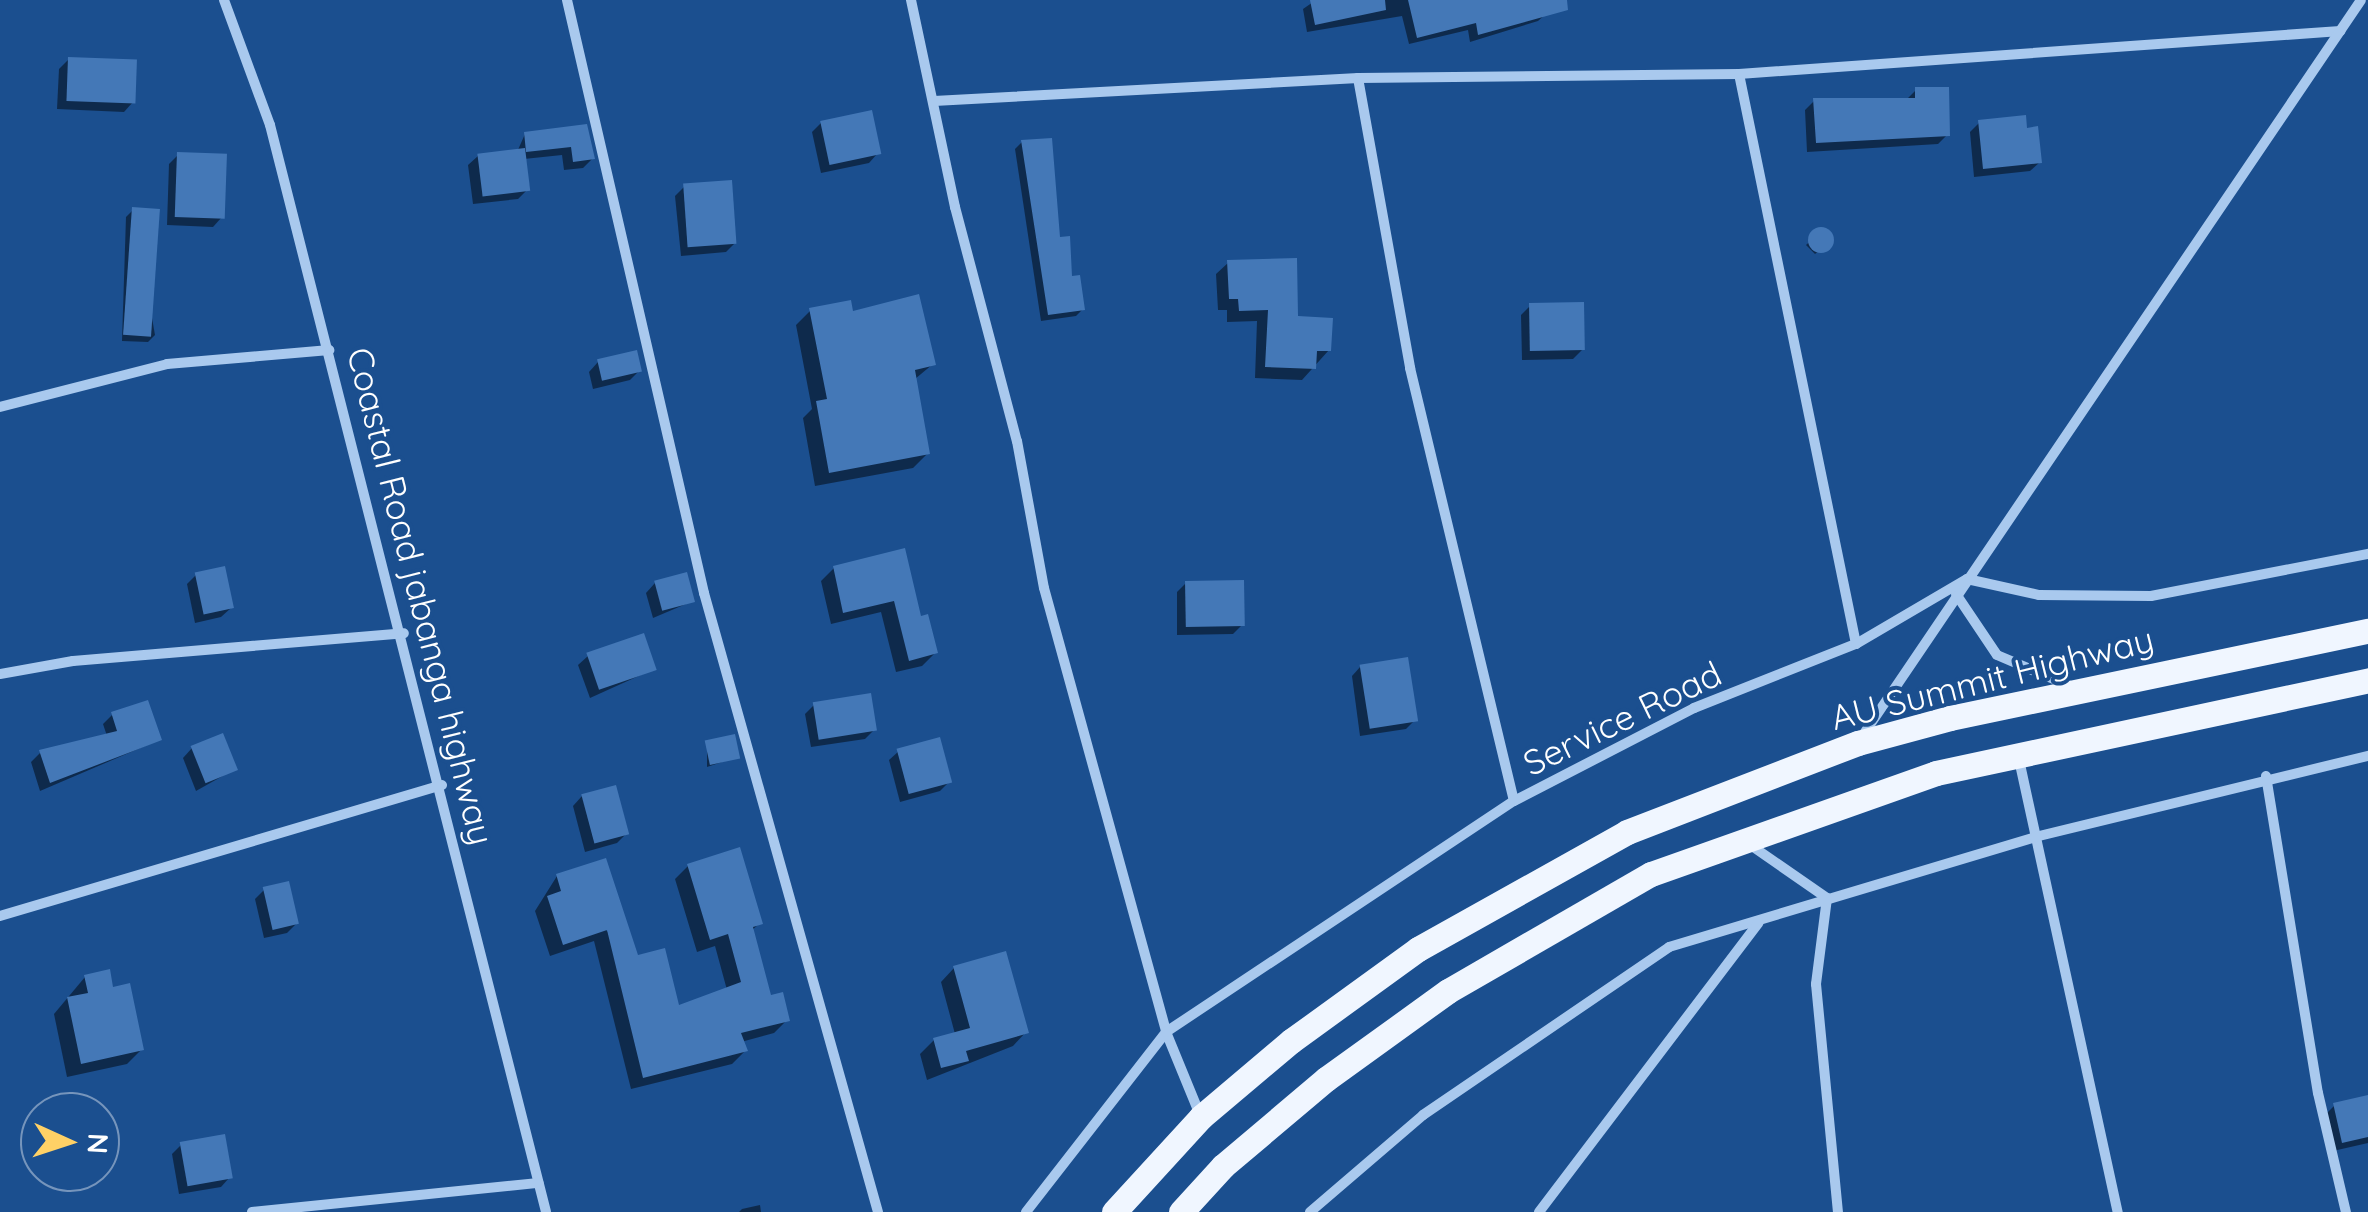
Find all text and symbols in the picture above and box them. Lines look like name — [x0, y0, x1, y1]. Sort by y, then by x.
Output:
street label: Coastal Road jabanga highway — [339, 343, 503, 849]
street label: AU Summit Highway — [1826, 618, 2158, 738]
street label: Service Road — [1516, 652, 1728, 784]
north arrow — [20, 1092, 120, 1192]
text: N — [80, 1132, 116, 1155]

